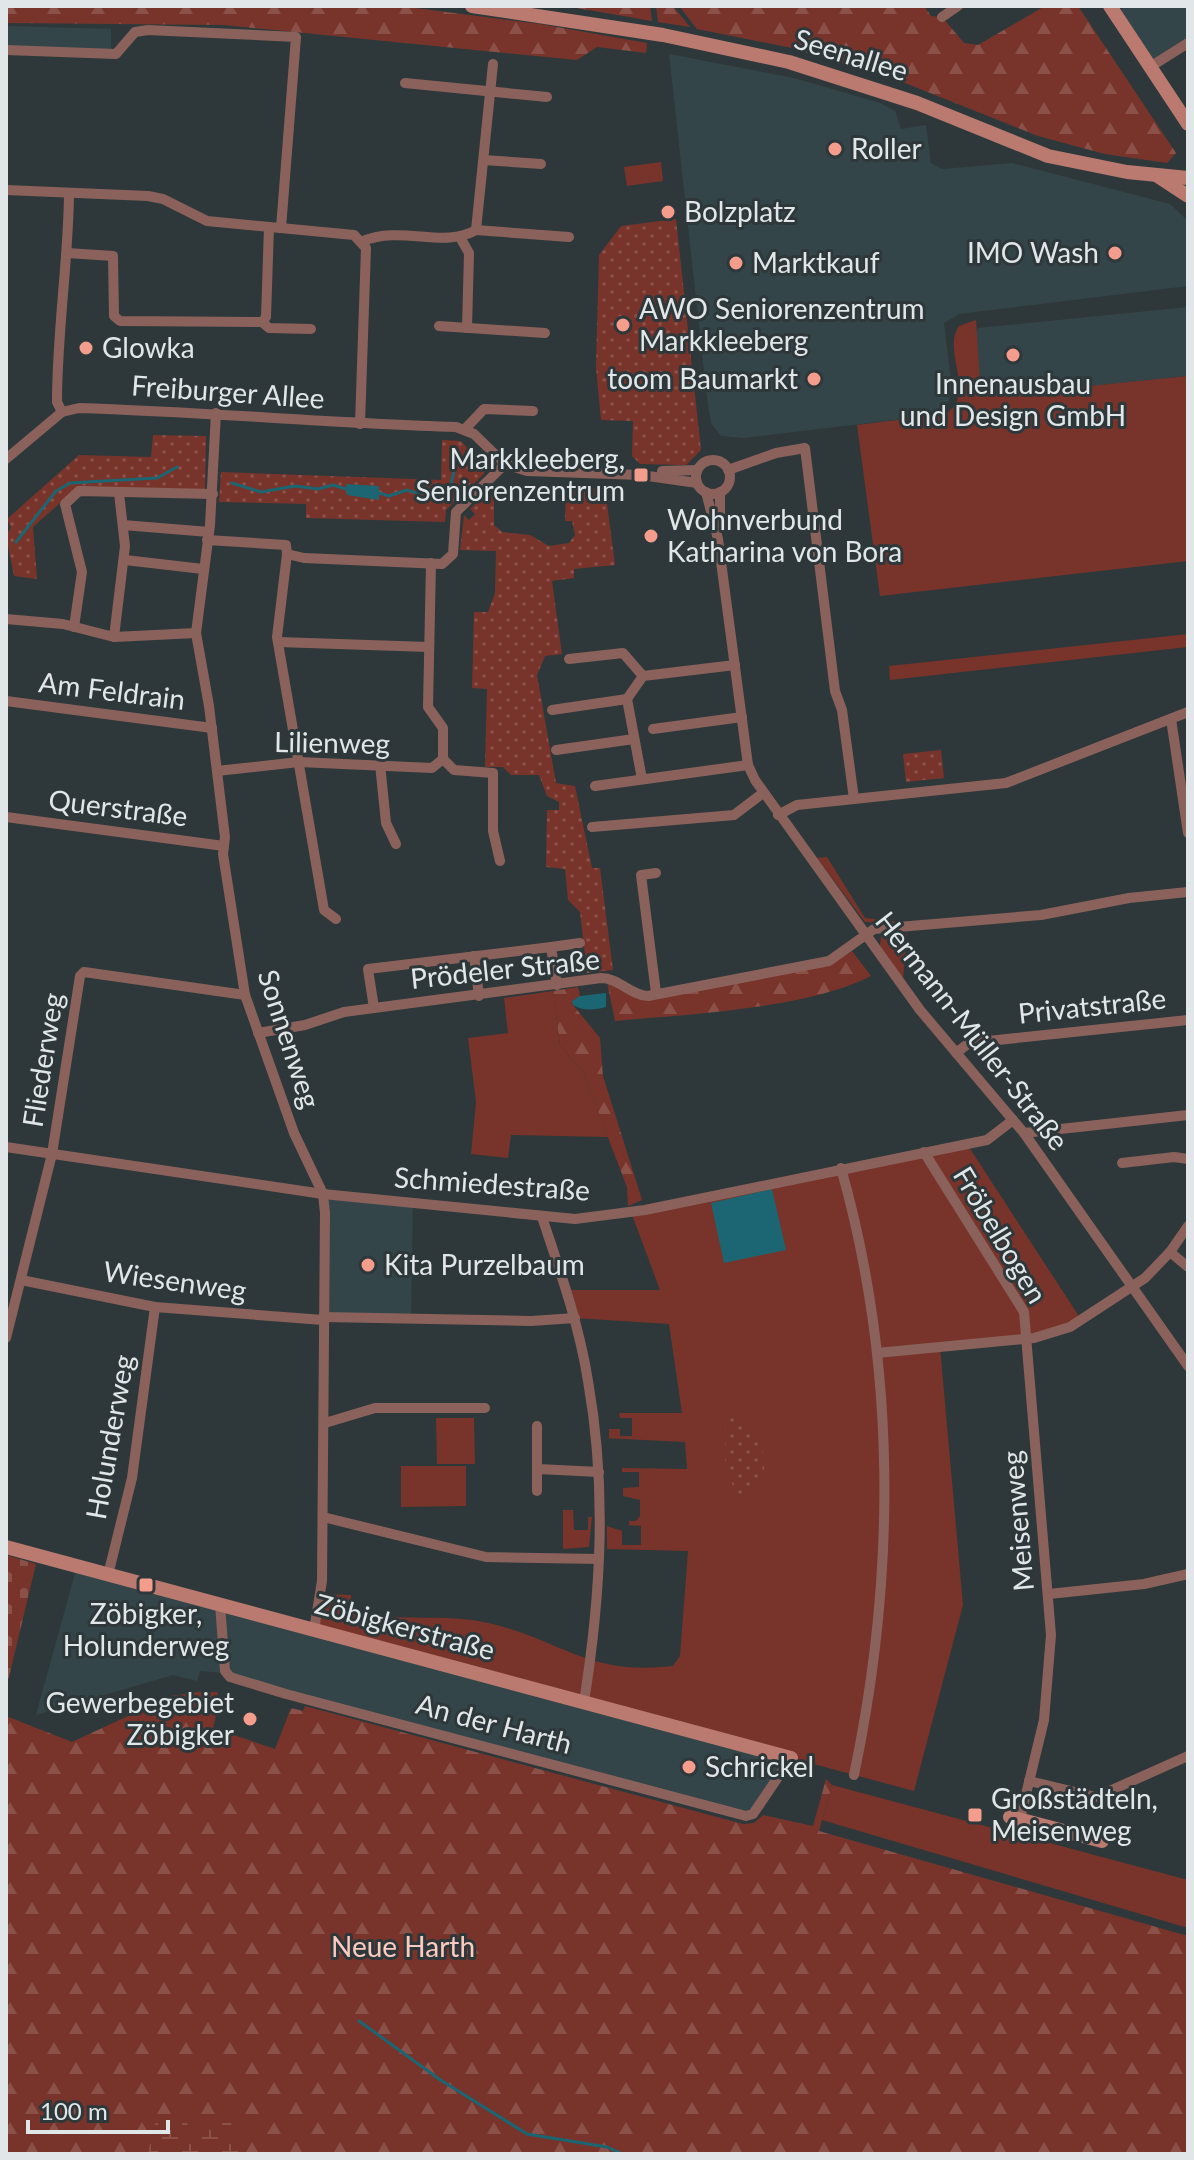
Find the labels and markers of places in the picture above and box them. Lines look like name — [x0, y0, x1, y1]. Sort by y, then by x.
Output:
place label: Roller — [851, 131, 922, 165]
marker: Roller — [826, 140, 844, 158]
place label: Bolzplatz — [684, 194, 796, 228]
marker: Bolzplatz — [659, 203, 677, 221]
place label: IMO Wash — [967, 235, 1099, 269]
marker: IMO Wash — [1106, 244, 1124, 262]
place label: Marktkauf — [752, 245, 880, 279]
marker: Marktkauf — [727, 254, 745, 272]
place label: AWO Seniorenzentrum Markkleeberg — [639, 291, 925, 357]
marker: AWO Seniorenzentrum Markkleeberg — [614, 316, 632, 334]
place label: Glowka — [102, 330, 195, 364]
marker: Glowka — [77, 339, 95, 357]
marker: Innenausbau und Design GmbH — [1004, 346, 1022, 364]
place label: toom Baumarkt — [607, 361, 798, 395]
place label: Innenausbau und Design GmbH — [900, 366, 1126, 432]
marker: toom Baumarkt — [805, 370, 823, 388]
place label: Markkleeberg, Seniorenzentrum — [415, 441, 625, 507]
marker: Markkleeberg, Seniorenzentrum — [632, 466, 650, 484]
place label: Wohnverbund Katharina von Bora — [667, 502, 902, 568]
marker: Wohnverbund Katharina von Bora — [642, 527, 660, 545]
place label: Kita Purzelbaum — [384, 1247, 585, 1281]
marker: Kita Purzelbaum — [359, 1256, 377, 1274]
marker: Zöbigker, Holunderweg — [137, 1576, 155, 1594]
place label: Zöbigker, Holunderweg — [63, 1596, 229, 1662]
place label: Gewerbegebiet Zöbigker — [46, 1685, 234, 1751]
marker: Gewerbegebiet Zöbigker — [241, 1710, 259, 1728]
place label: Schrickel — [705, 1749, 814, 1783]
marker: Schrickel — [680, 1758, 698, 1776]
place label: Großstädteln, Meisenweg — [991, 1781, 1158, 1847]
marker: Großstädteln, Meisenweg — [966, 1806, 984, 1824]

